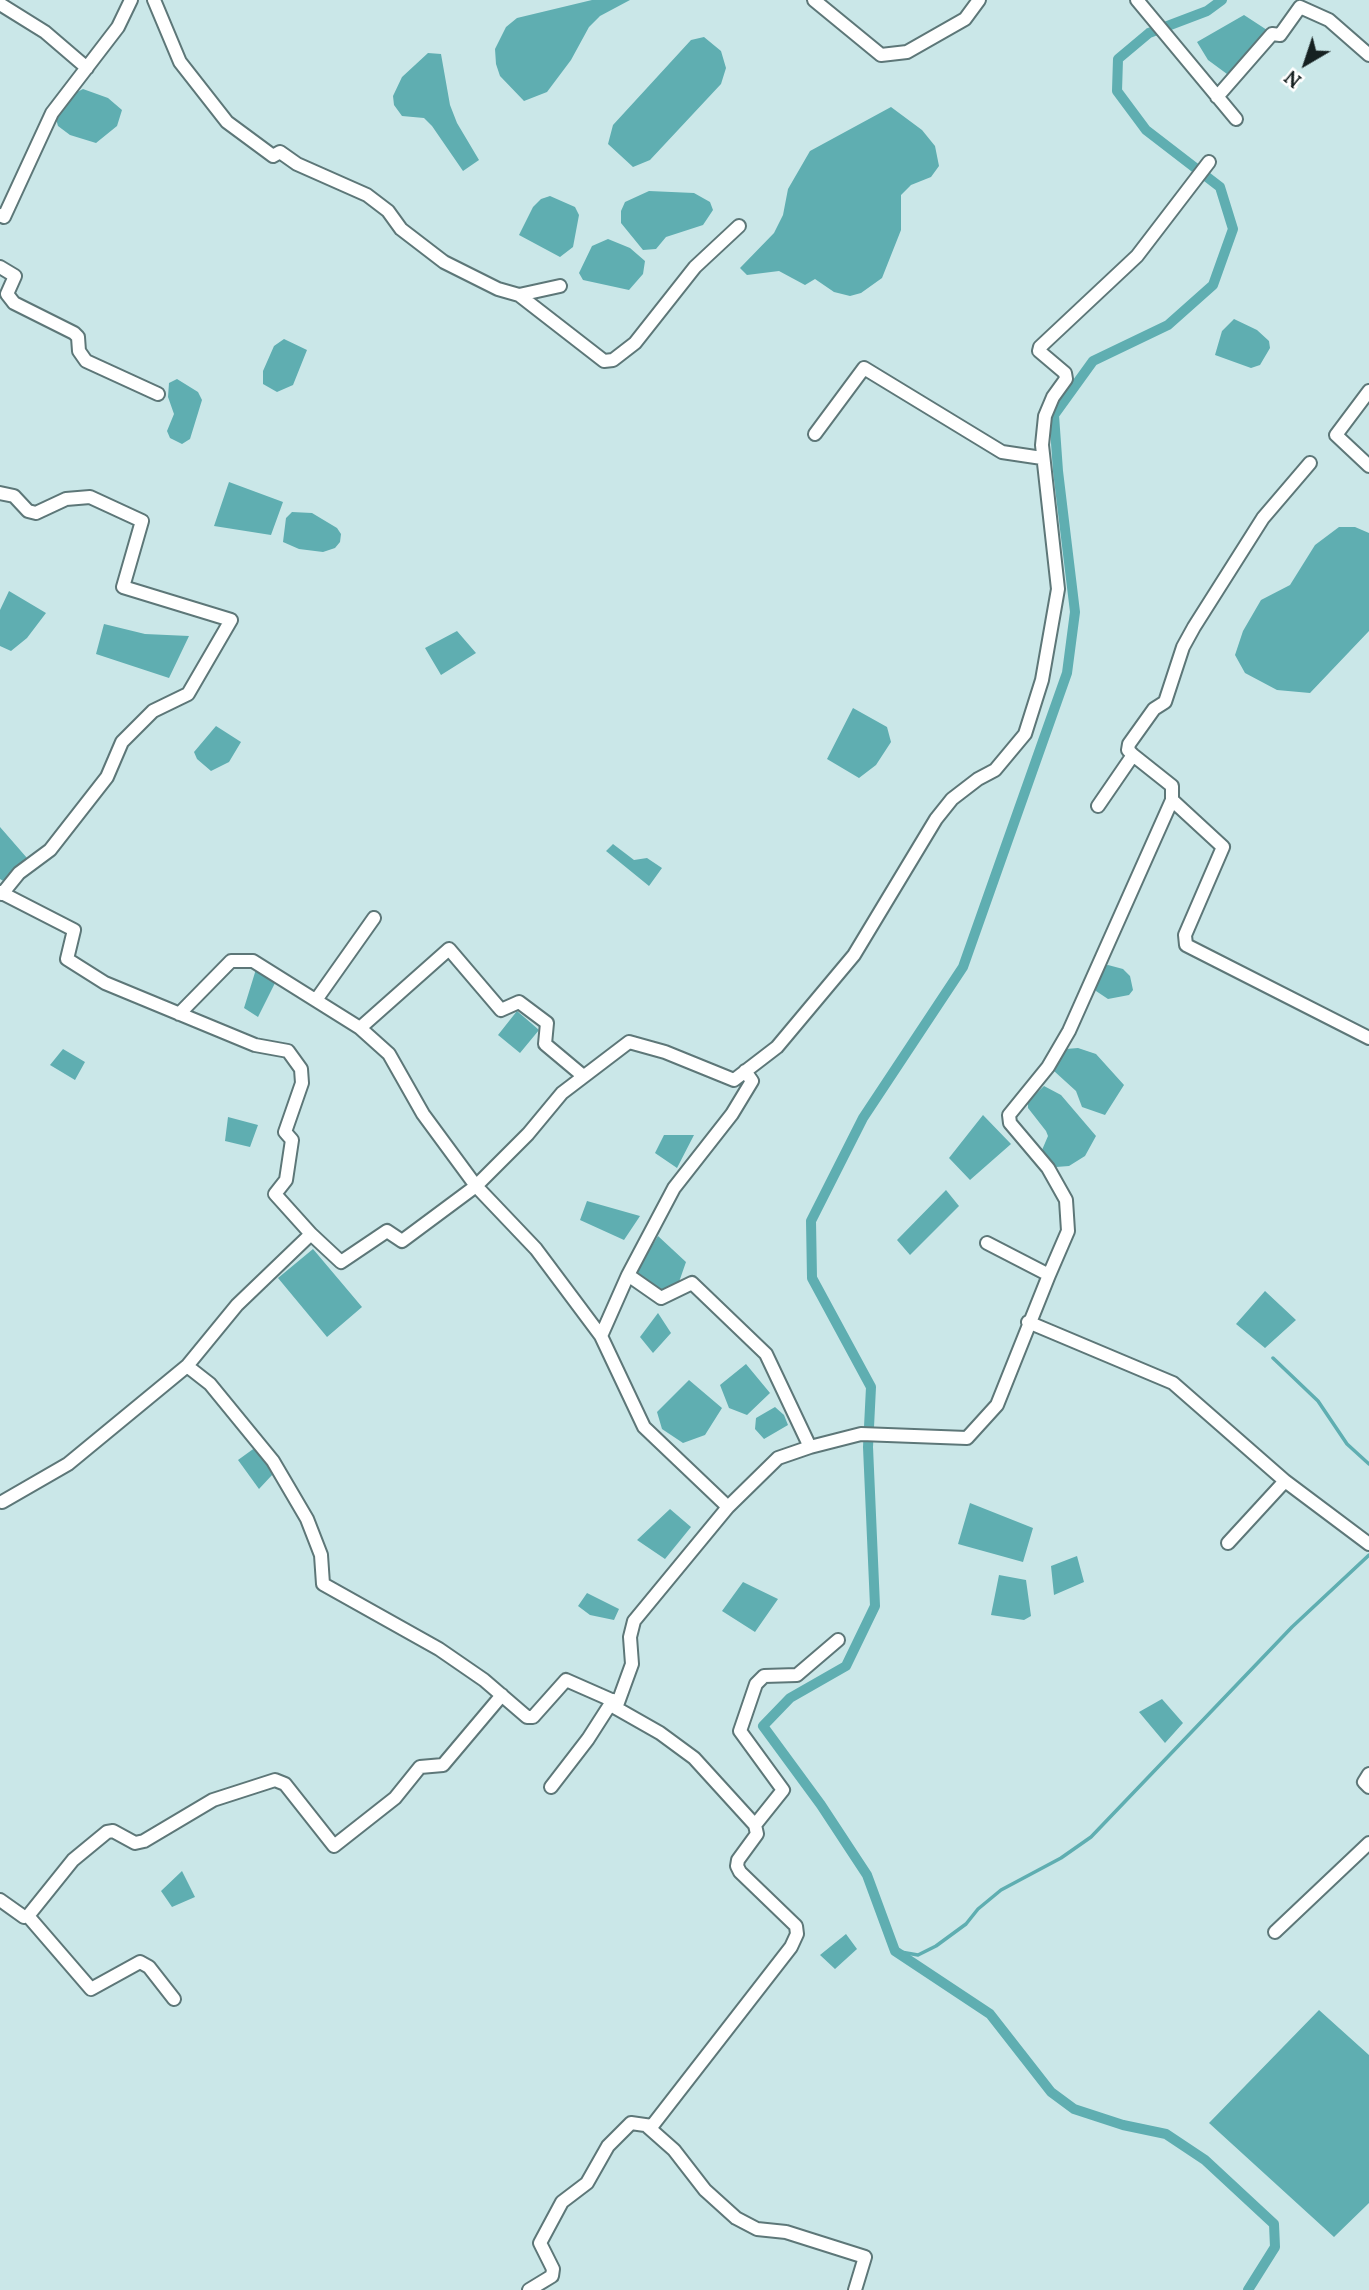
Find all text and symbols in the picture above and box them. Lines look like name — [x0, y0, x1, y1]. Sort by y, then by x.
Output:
north arrow — [1271, 28, 1341, 98]
text: N — [1280, 65, 1306, 93]

